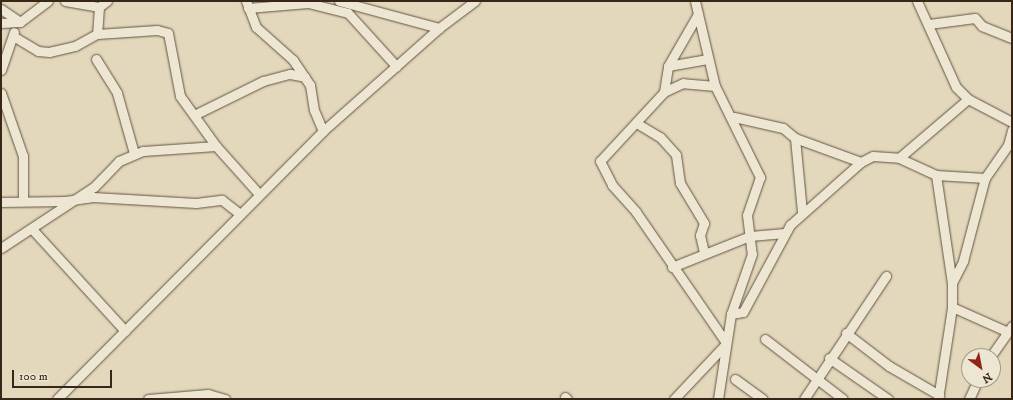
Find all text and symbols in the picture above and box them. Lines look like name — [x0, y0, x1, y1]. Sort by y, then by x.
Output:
north arrow — [961, 348, 1001, 388]
scale bar — [14, 362, 114, 388]
text: 100 m — [19, 369, 48, 384]
text: N — [979, 369, 994, 386]

